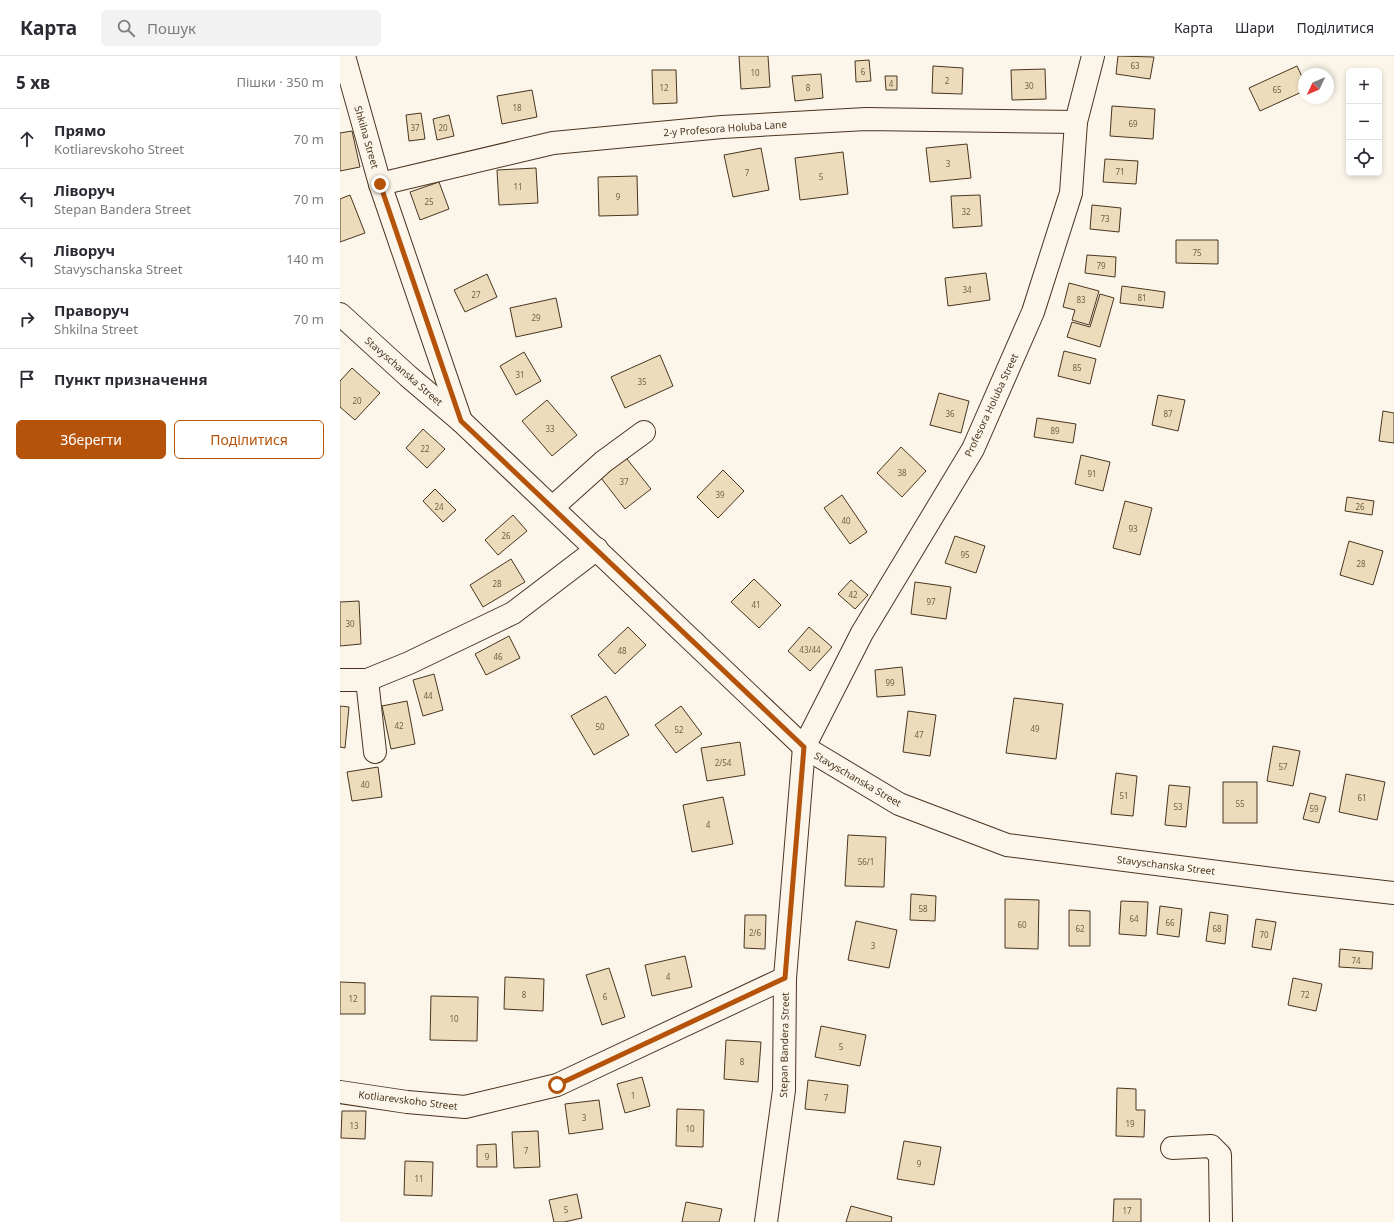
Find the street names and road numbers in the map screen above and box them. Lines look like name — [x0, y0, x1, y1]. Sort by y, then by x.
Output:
street label: Shkilna Street — [351, 104, 383, 170]
street label: 2-y Profesora Holuba Lane — [663, 117, 788, 139]
street label: Stavyschanska Street — [362, 333, 446, 409]
street label: Profesora Holuba Street — [961, 351, 1021, 459]
street label: Stavyschanska Street — [812, 748, 905, 810]
street label: Stavyschanska Street — [1116, 852, 1216, 878]
street label: Stepan Bandera Street — [776, 992, 792, 1098]
street label: Kotliarevskoho Street — [358, 1087, 459, 1113]

